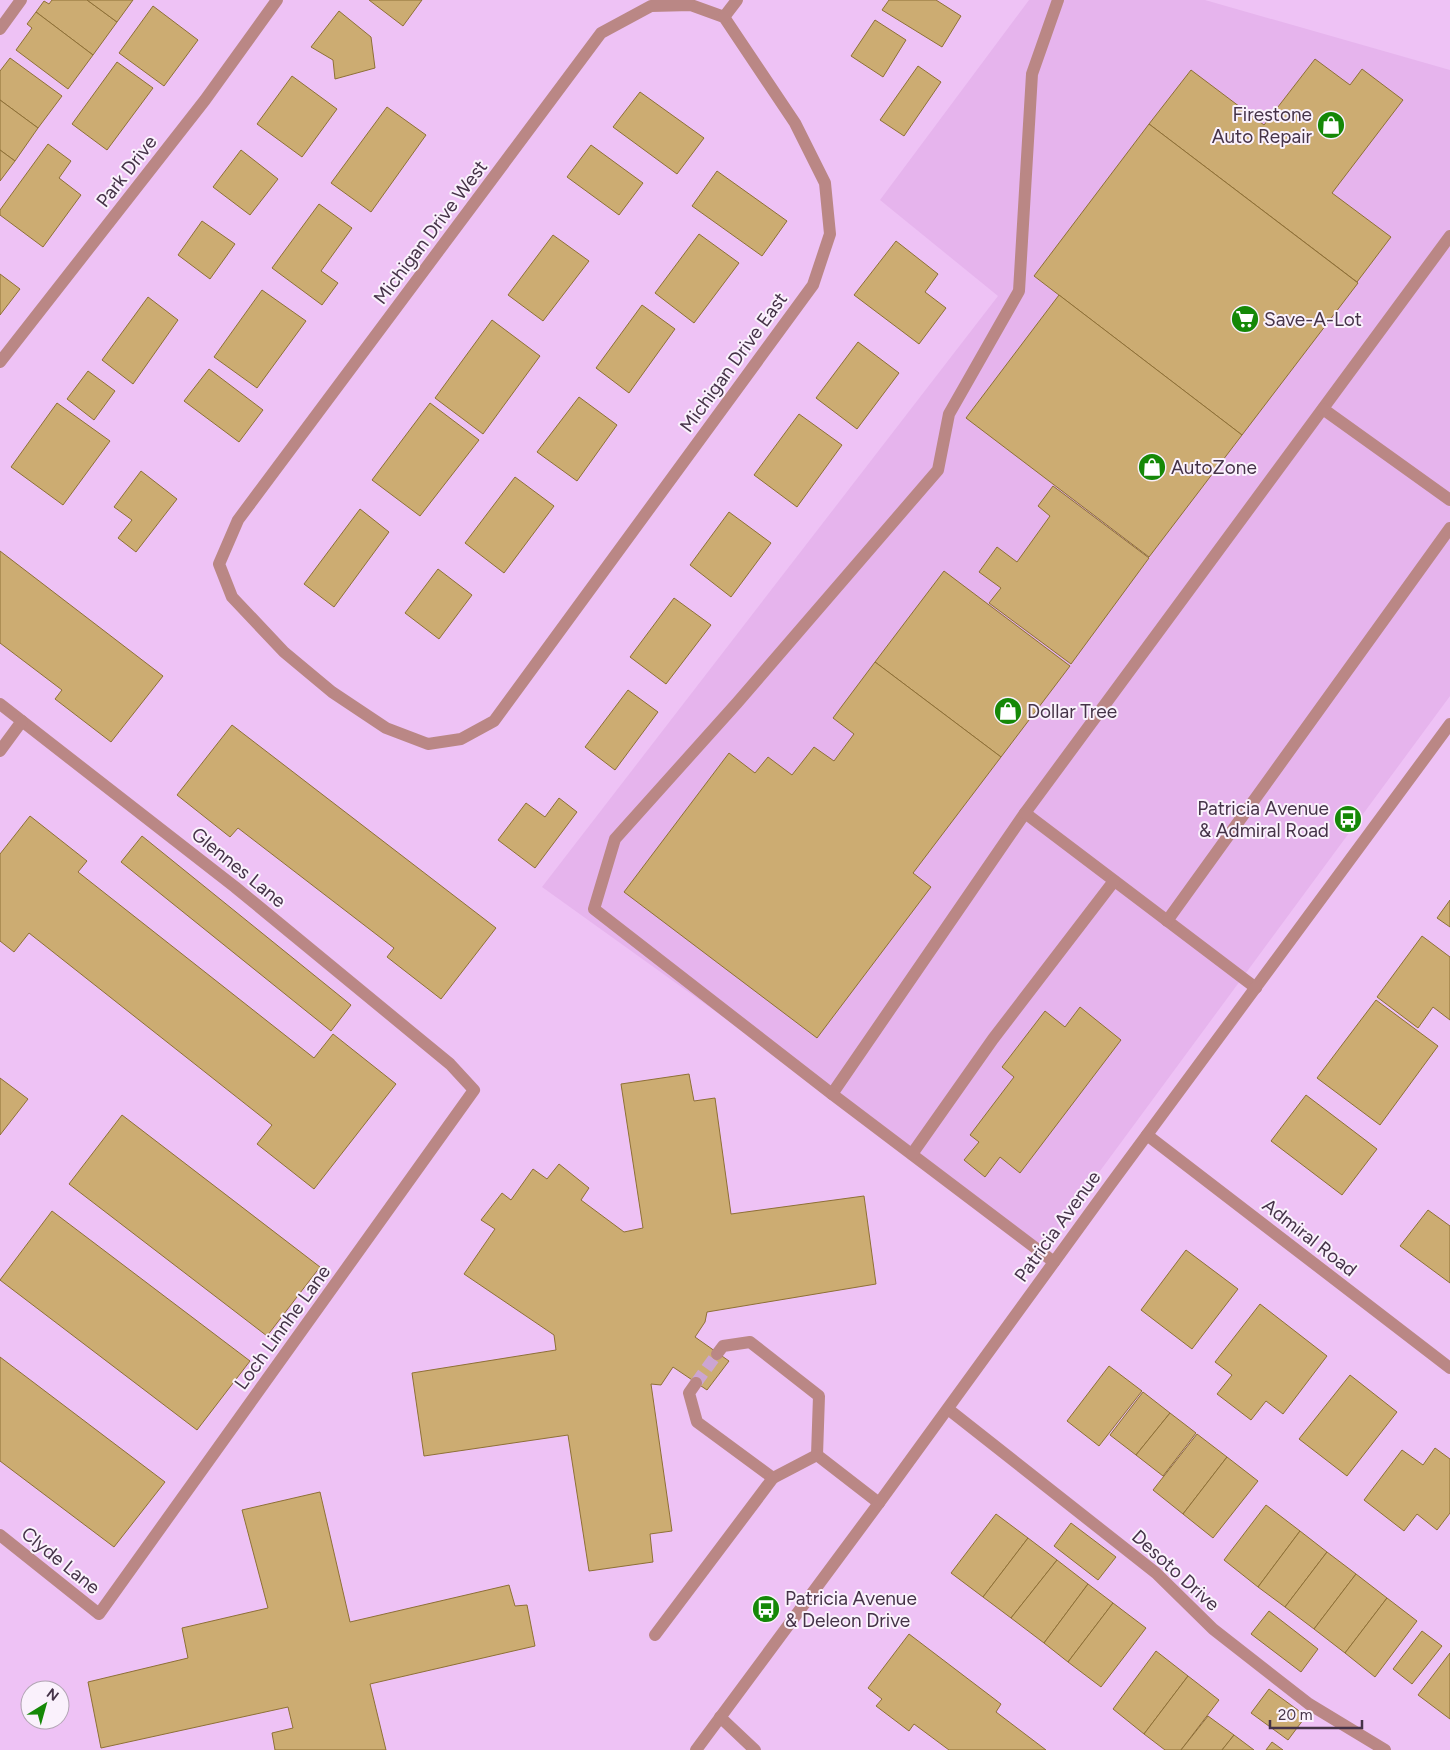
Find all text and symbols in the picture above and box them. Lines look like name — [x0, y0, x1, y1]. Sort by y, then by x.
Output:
place label: Firestone Auto Repair — [1212, 103, 1313, 148]
shop icon: Firestone Auto Repair — [1316, 110, 1346, 140]
street label: Park Drive — [91, 131, 162, 212]
street label: Michigan Drive West — [369, 156, 492, 309]
street label: Michigan Drive East — [675, 288, 792, 437]
supermarket icon: Save-A-Lot — [1230, 304, 1260, 334]
place label: Save-A-Lot — [1264, 308, 1362, 331]
shop icon: AutoZone — [1137, 452, 1167, 482]
place label: AutoZone — [1171, 456, 1257, 479]
shop icon: Dollar Tree — [993, 696, 1023, 726]
place label: Dollar Tree — [1027, 700, 1117, 723]
place label: Patricia Avenue & Admiral Road — [1197, 797, 1329, 842]
bus stop icon: Patricia Avenue & Admiral Road — [1333, 804, 1363, 834]
street label: Glennes Lane — [187, 822, 290, 912]
street label: Patricia Avenue — [1009, 1166, 1105, 1286]
street label: Admiral Road — [1258, 1193, 1361, 1281]
street label: Loch Linnhe Lane — [230, 1261, 335, 1394]
street label: Clyde Lane — [17, 1522, 105, 1599]
street label: Desoto Drive — [1127, 1525, 1224, 1616]
place label: Patricia Avenue & Deleon Drive — [785, 1587, 917, 1632]
bus stop icon: Patricia Avenue & Deleon Drive — [751, 1594, 781, 1624]
north arrow — [20, 1680, 70, 1730]
text: N — [43, 1685, 62, 1705]
scale bar — [1270, 1698, 1362, 1730]
text: 20 m — [1278, 1706, 1312, 1724]

